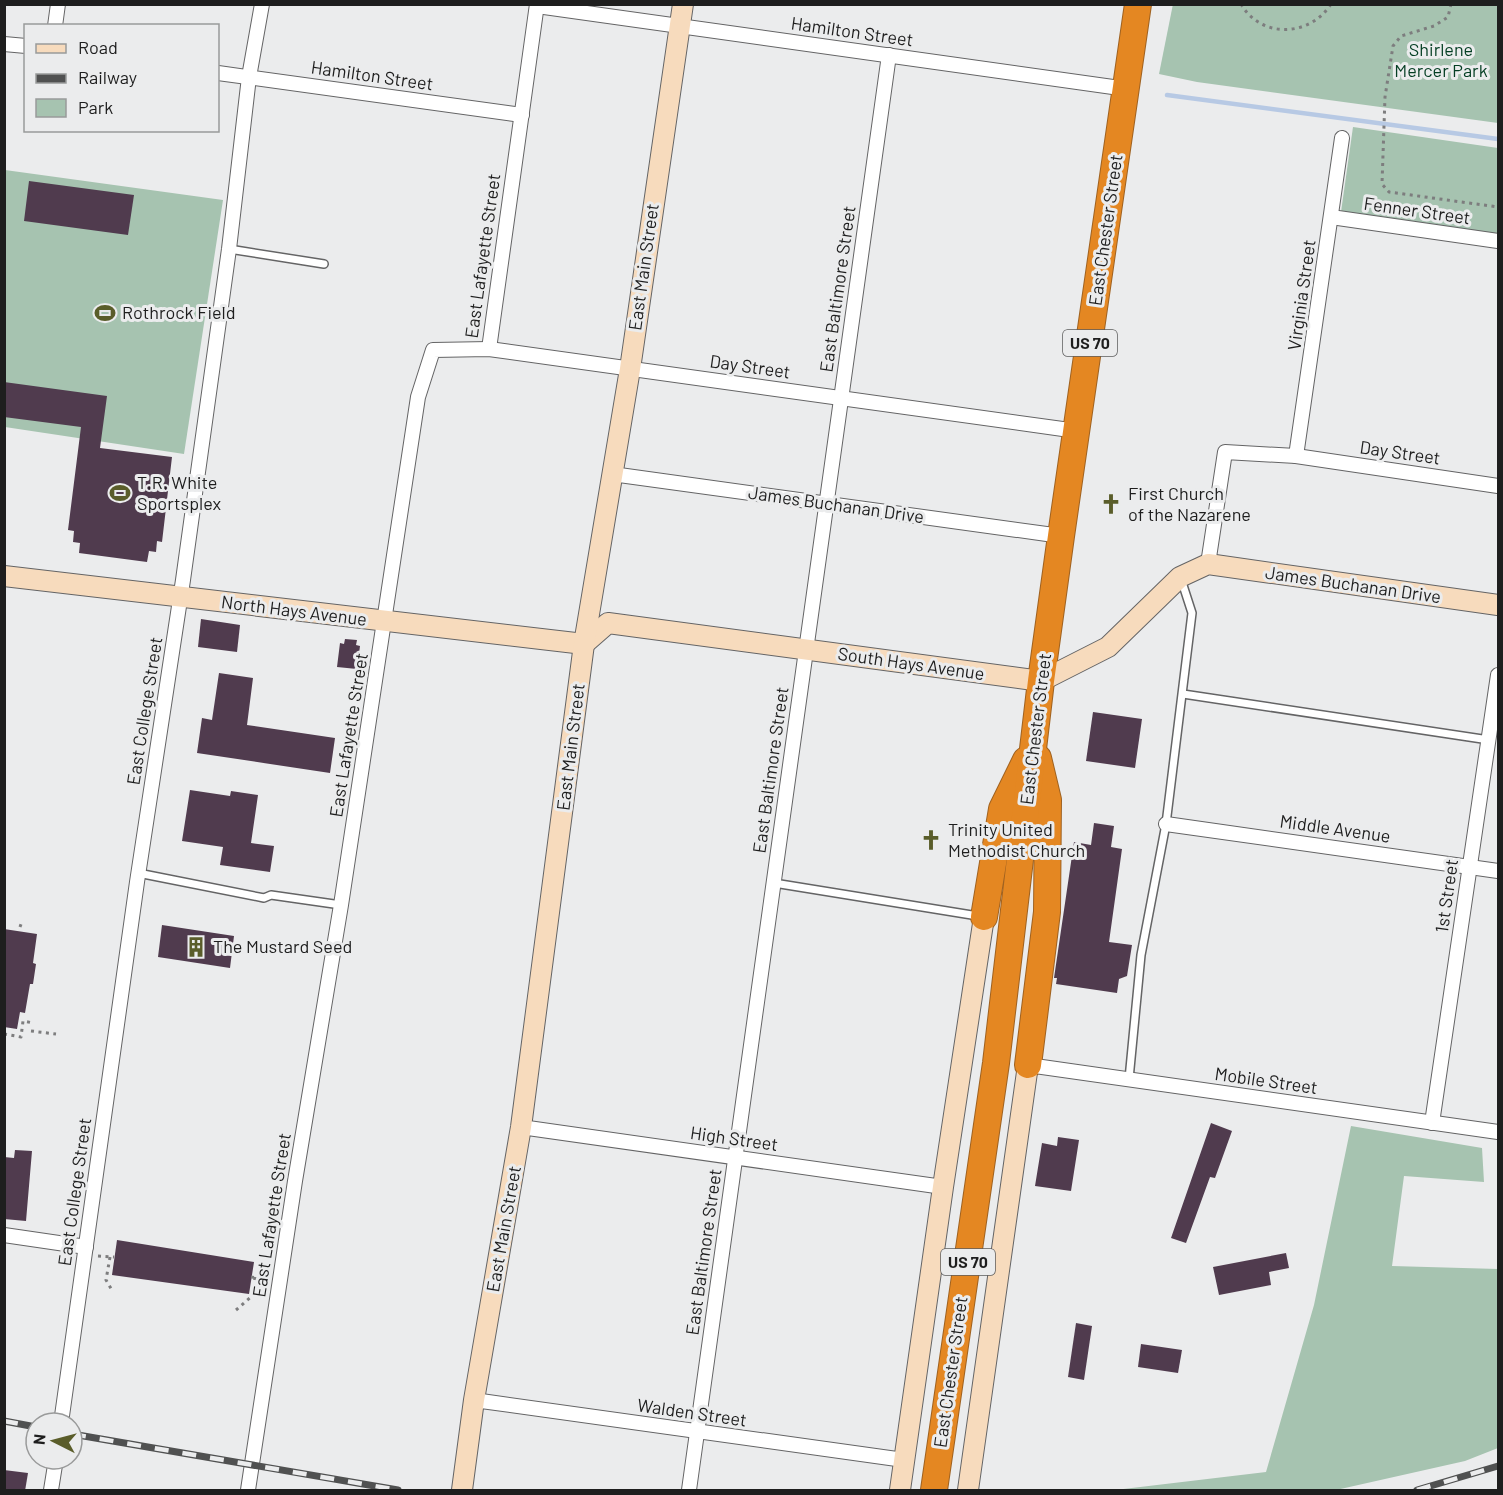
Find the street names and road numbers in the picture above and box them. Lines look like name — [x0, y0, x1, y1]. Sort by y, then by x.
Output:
street label: Hamilton Street — [790, 12, 915, 50]
street label: Hamilton Street — [310, 56, 435, 94]
street label: East Chester Street — [1083, 153, 1127, 307]
street label: East Lafayette Street — [460, 172, 504, 340]
street label: Fenner Street — [1362, 192, 1472, 228]
street label: East Main Street — [623, 202, 663, 332]
street label: East Baltimore Street — [814, 204, 860, 374]
street label: Virginia Street — [1282, 238, 1320, 352]
road number: US 70 — [1063, 330, 1117, 356]
street label: Day Street — [708, 349, 792, 383]
street label: Day Street — [1358, 435, 1442, 469]
street label: James Buchanan Drive — [747, 481, 925, 527]
street label: James Buchanan Drive — [1264, 561, 1442, 607]
street label: North Hays Avenue — [220, 590, 368, 630]
street label: East College Street — [121, 635, 167, 786]
street label: South Hays Avenue — [836, 642, 986, 684]
street label: East Lafayette Street — [324, 651, 372, 819]
street label: East Chester Street — [1015, 652, 1055, 806]
street label: East Main Street — [551, 682, 589, 812]
street label: East Baltimore Street — [747, 685, 793, 855]
street label: Middle Avenue — [1278, 809, 1392, 847]
street label: 1st Street — [1430, 858, 1462, 934]
street label: Mobile Street — [1213, 1062, 1319, 1098]
street label: East College Street — [53, 1116, 95, 1267]
street label: High Street — [689, 1121, 779, 1155]
street label: East Lafayette Street — [247, 1131, 295, 1299]
street label: East Main Street — [481, 1164, 525, 1294]
street label: East Baltimore Street — [680, 1167, 726, 1337]
road number: US 70 — [941, 1249, 995, 1275]
street label: East Chester Street — [928, 1295, 972, 1449]
street label: Walden Street — [636, 1393, 748, 1431]

